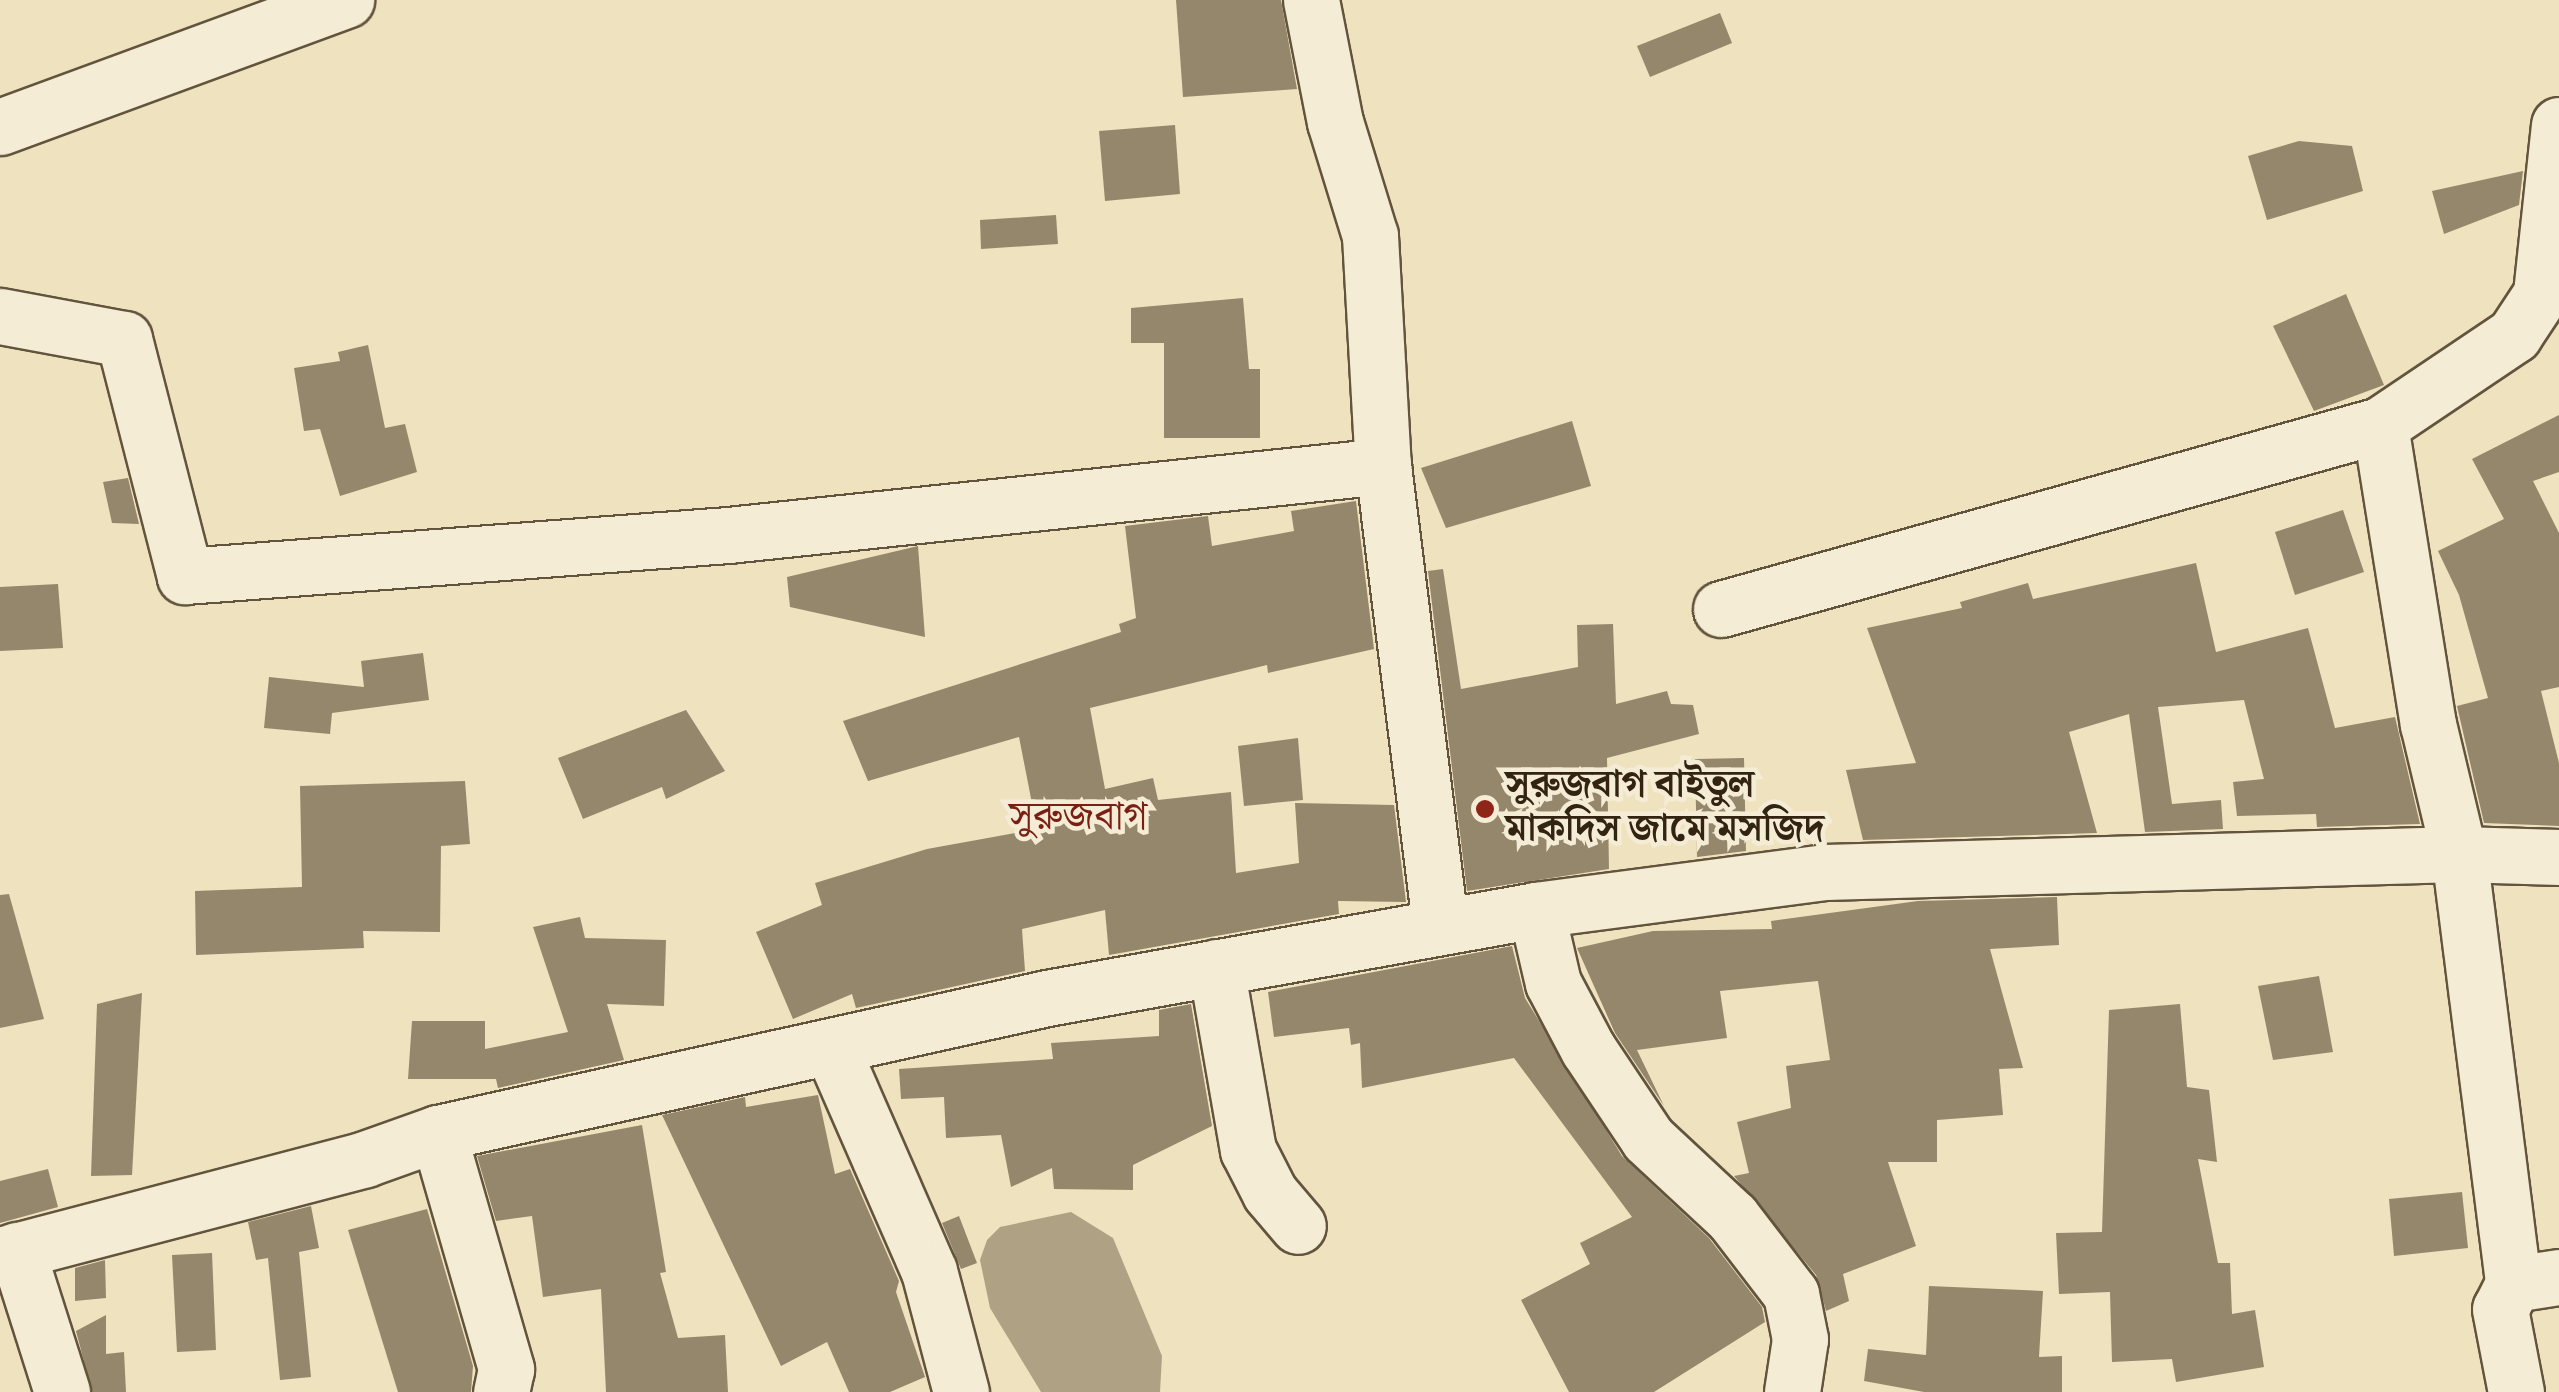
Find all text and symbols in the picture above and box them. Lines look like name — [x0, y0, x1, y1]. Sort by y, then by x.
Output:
place label: সুরুজবাগ বাইতুল মাকদিস জামে মসজিদ — [1505, 764, 1825, 854]
district label: সুরুজবাগ — [1009, 795, 1147, 843]
marker: সুরুজবাগ বাইতুল মাকদিস জামে মসজিদ — [1474, 798, 1496, 820]

